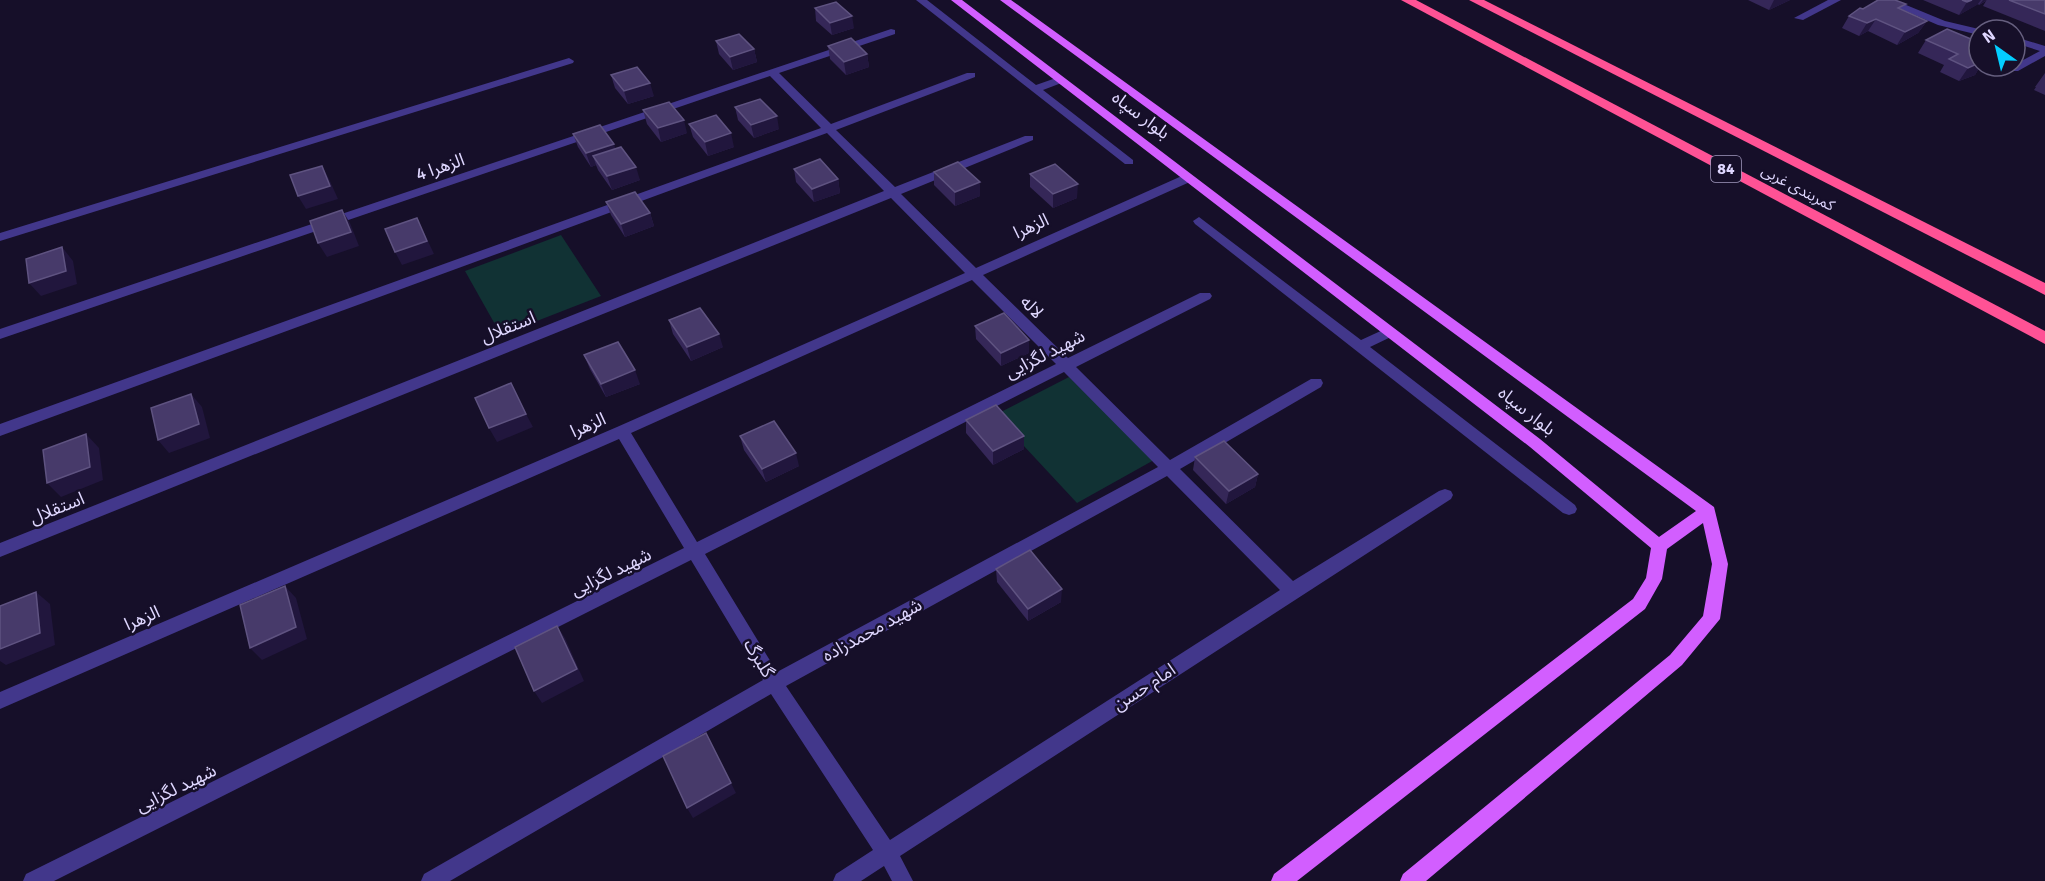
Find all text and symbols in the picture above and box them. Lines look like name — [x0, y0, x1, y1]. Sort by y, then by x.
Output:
north arrow — [1967, 18, 2027, 78]
text: N — [1979, 25, 1999, 48]
street label: بلوار سپاه — [1108, 86, 1174, 144]
street label: الزهرا 4 — [413, 148, 467, 186]
road number: 84 — [1711, 156, 1741, 182]
street label: کمربندی غربی — [1758, 161, 1838, 215]
street label: الزهرا — [1010, 208, 1052, 244]
street label: لاله — [1016, 291, 1048, 323]
street label: استقلال — [477, 306, 539, 348]
street label: شهید لگزایی — [1001, 324, 1089, 384]
street label: بلوار سپاه — [1494, 382, 1560, 440]
street label: الزهرا — [567, 408, 609, 442]
street label: استقلال — [26, 487, 88, 529]
street label: شهید لگزایی — [567, 543, 655, 601]
street label: شهید محمدزاده — [818, 594, 926, 666]
street label: الزهرا — [121, 601, 163, 635]
street label: گلبرگ — [739, 635, 779, 682]
street label: امام حسن — [1108, 659, 1181, 718]
street label: شهید لگزایی — [132, 759, 220, 817]

